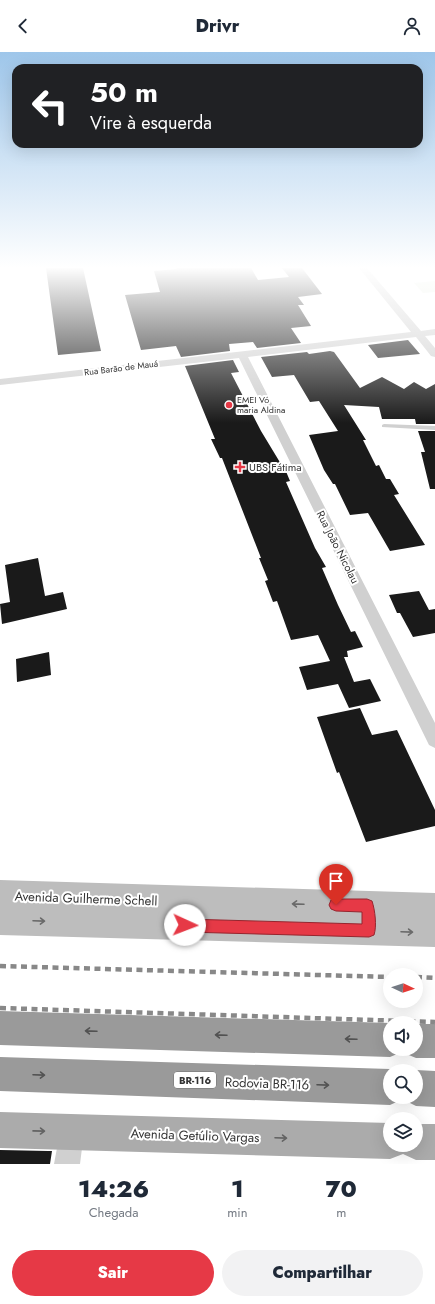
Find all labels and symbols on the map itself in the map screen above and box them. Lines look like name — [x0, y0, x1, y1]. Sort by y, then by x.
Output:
street label: Rua Barão de Mauá — [83, 357, 159, 378]
place label: EMEI Vó maria Aldina — [237, 393, 285, 416]
marker: EMEI Vó maria Aldina — [224, 400, 234, 410]
place label: UBS Fátima — [249, 459, 302, 475]
marker: UBS Fátima — [234, 461, 246, 473]
street label: Rua João Nicolau — [313, 508, 363, 586]
pin — [319, 864, 353, 905]
street label: Avenida Guilherme Schell — [14, 887, 158, 910]
one-way arrow — [292, 900, 305, 908]
position arrow — [164, 904, 206, 946]
one-way arrow — [32, 917, 45, 925]
one-way arrow — [400, 928, 413, 936]
north arrow — [383, 968, 423, 1008]
one-way arrow — [85, 1027, 98, 1035]
one-way arrow — [215, 1031, 228, 1039]
one-way arrow — [345, 1035, 358, 1043]
one-way arrow — [32, 1071, 45, 1079]
road number: BR-116 — [174, 1072, 216, 1088]
street label: Rodovia BR-116 — [224, 1073, 309, 1094]
one-way arrow — [316, 1081, 329, 1089]
street label: Avenida Getúlio Vargas — [130, 1124, 260, 1147]
one-way arrow — [32, 1127, 45, 1135]
one-way arrow — [274, 1134, 287, 1141]

